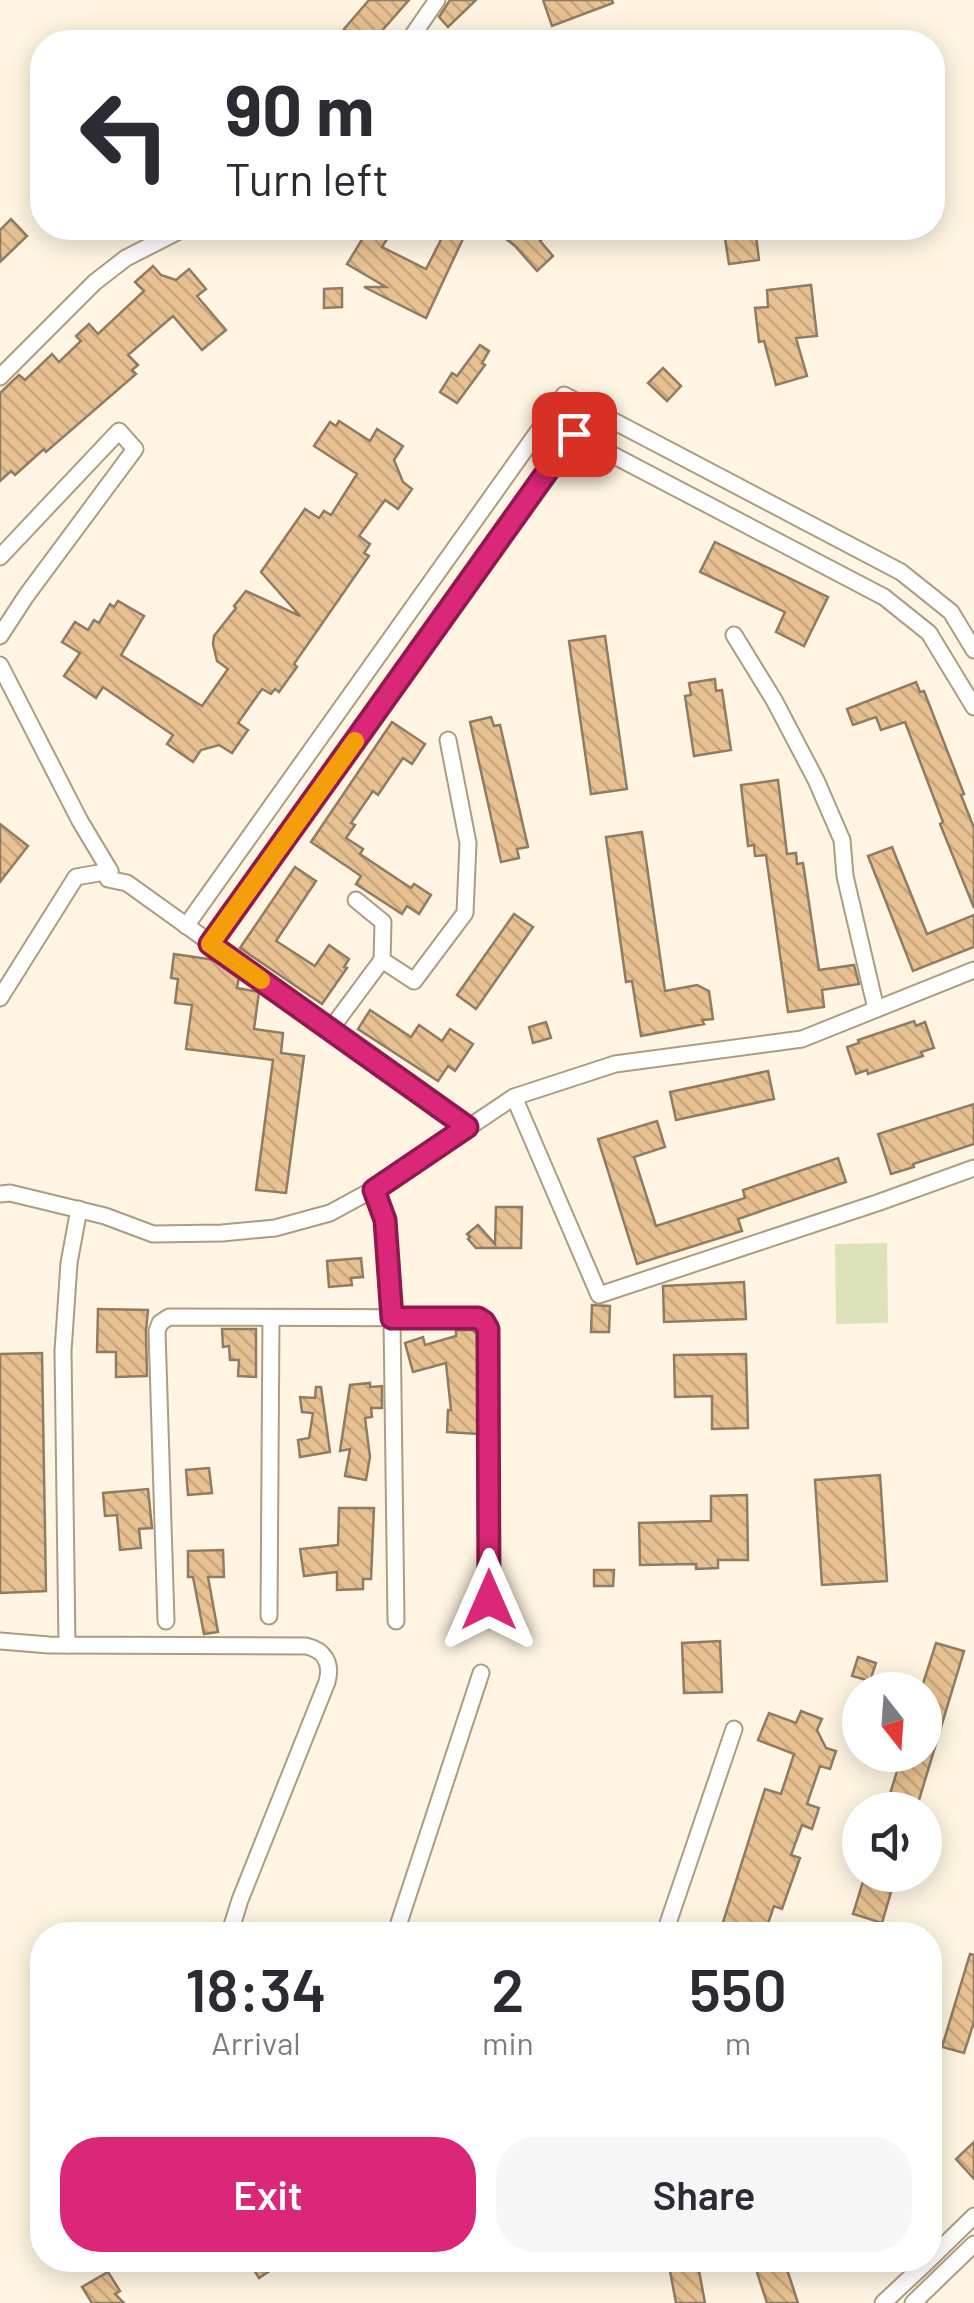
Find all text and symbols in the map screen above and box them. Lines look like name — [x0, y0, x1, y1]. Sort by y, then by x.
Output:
text: 90 m — [225, 66, 375, 150]
icon: left — [60, 70, 190, 200]
text: Turn left — [225, 151, 389, 205]
pin — [532, 392, 617, 477]
icon: arrive — [547, 407, 602, 462]
position arrow — [437, 1548, 541, 1652]
north arrow — [842, 1672, 942, 1772]
map controls — [842, 1672, 942, 1892]
button: sound — [842, 1792, 942, 1892]
text: 18:34 — [185, 1952, 327, 2024]
text: 2 — [491, 1952, 524, 2024]
text: 550 — [689, 1952, 787, 2024]
text: Arrival — [211, 2023, 301, 2061]
text: min — [482, 2023, 534, 2061]
text: m — [725, 2023, 751, 2061]
button: Exit — [60, 2137, 476, 2252]
button: Share — [496, 2137, 912, 2252]

